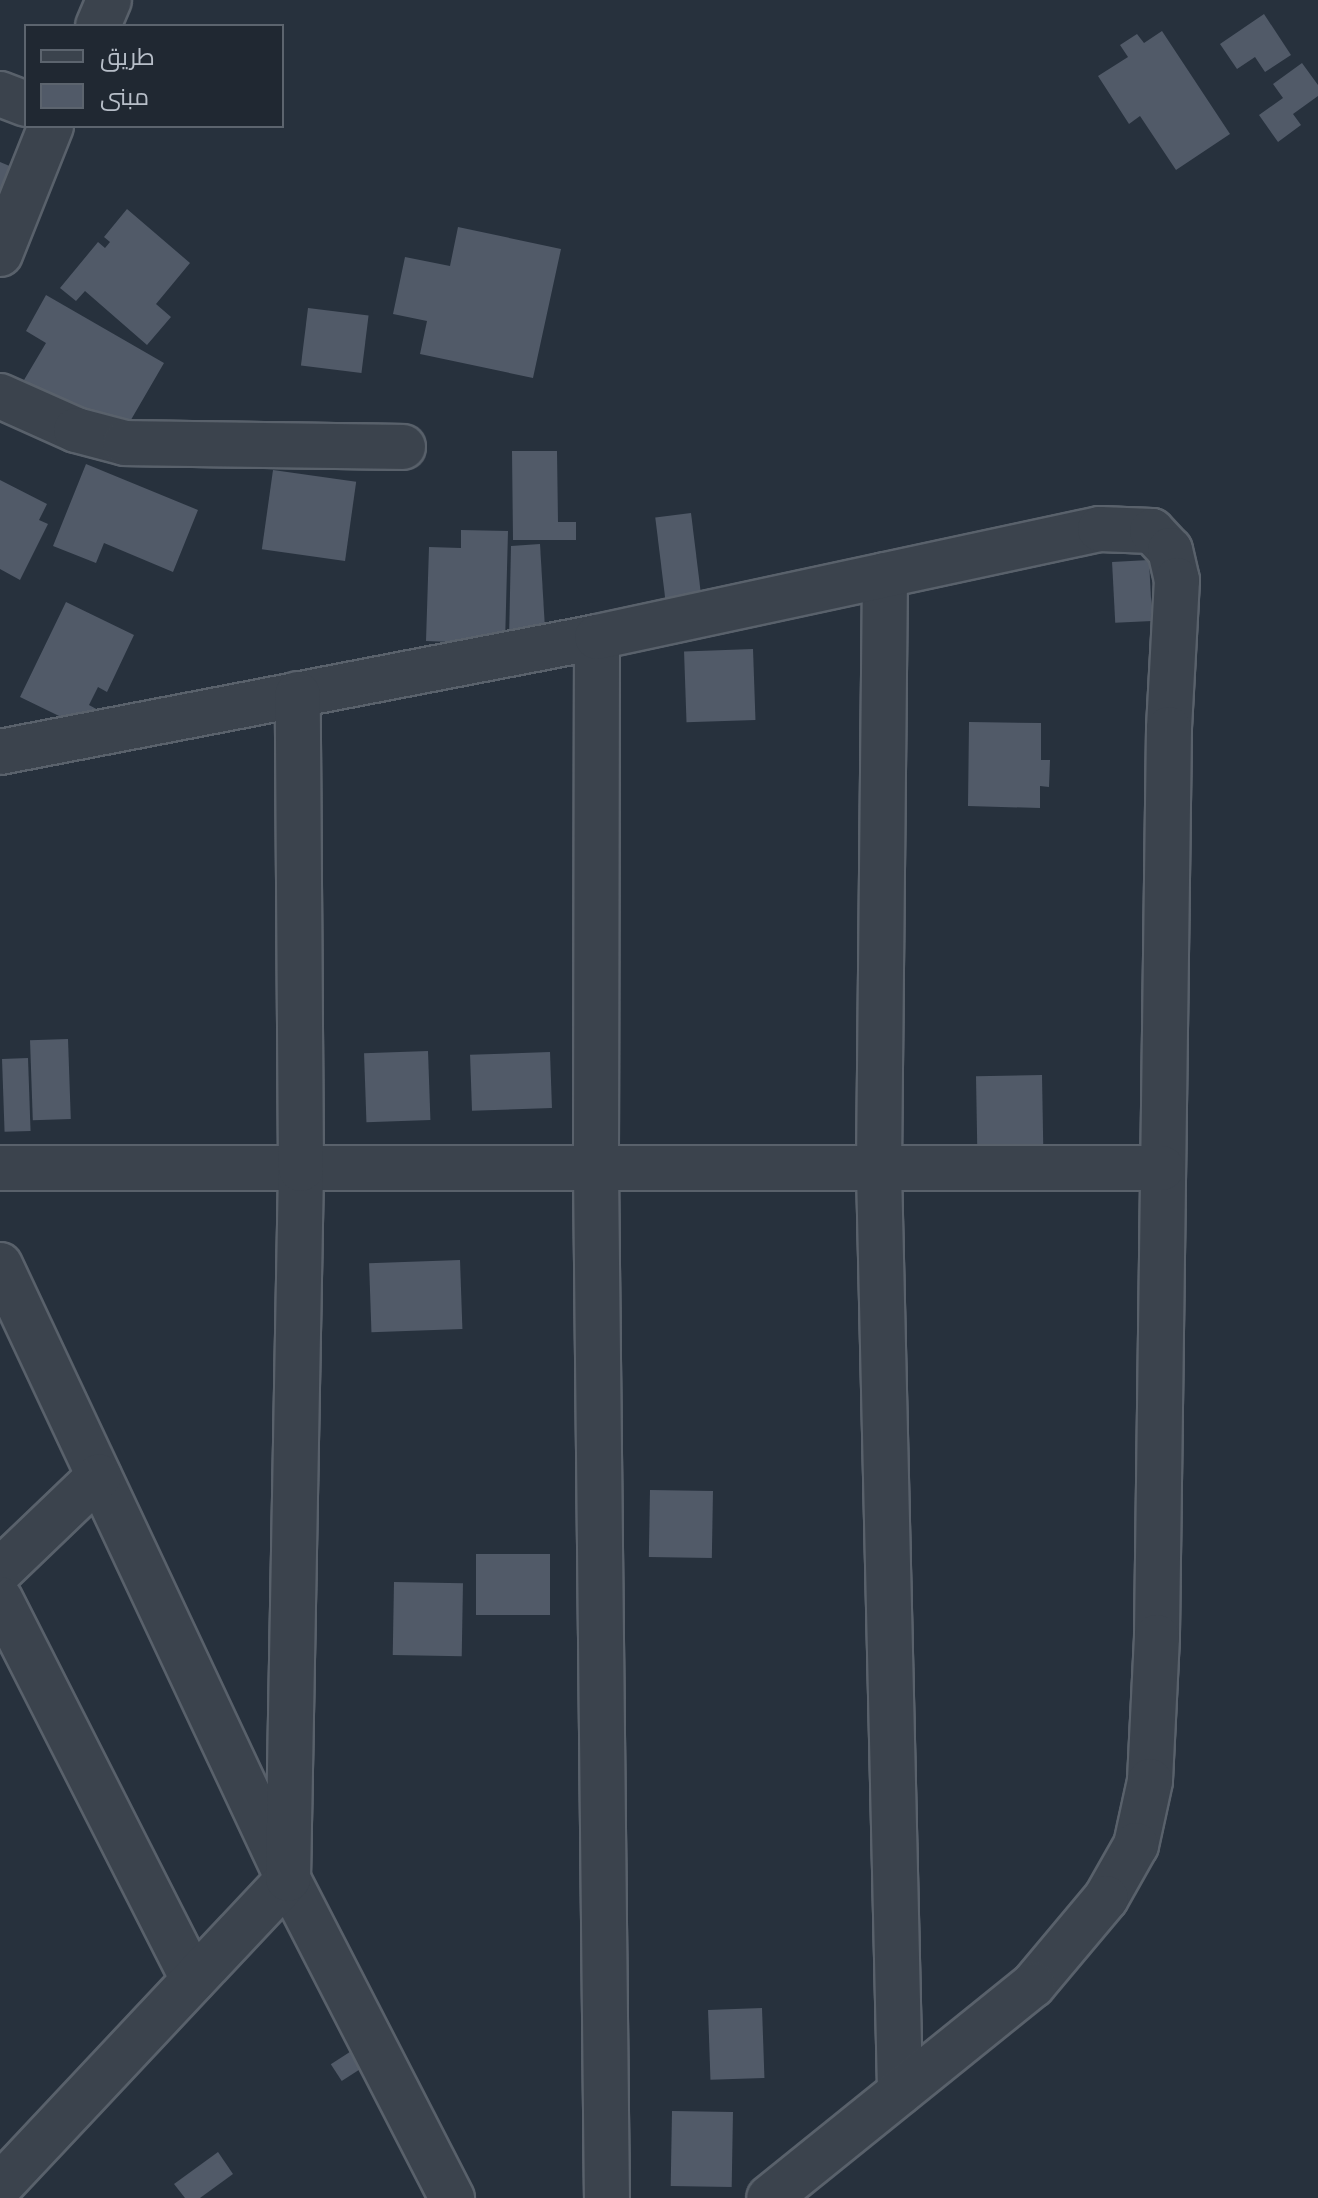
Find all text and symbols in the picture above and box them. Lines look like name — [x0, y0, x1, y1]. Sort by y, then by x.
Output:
legend — [24, 24, 284, 128]
text: طريق — [100, 39, 155, 74]
text: مبنى — [100, 79, 149, 114]

